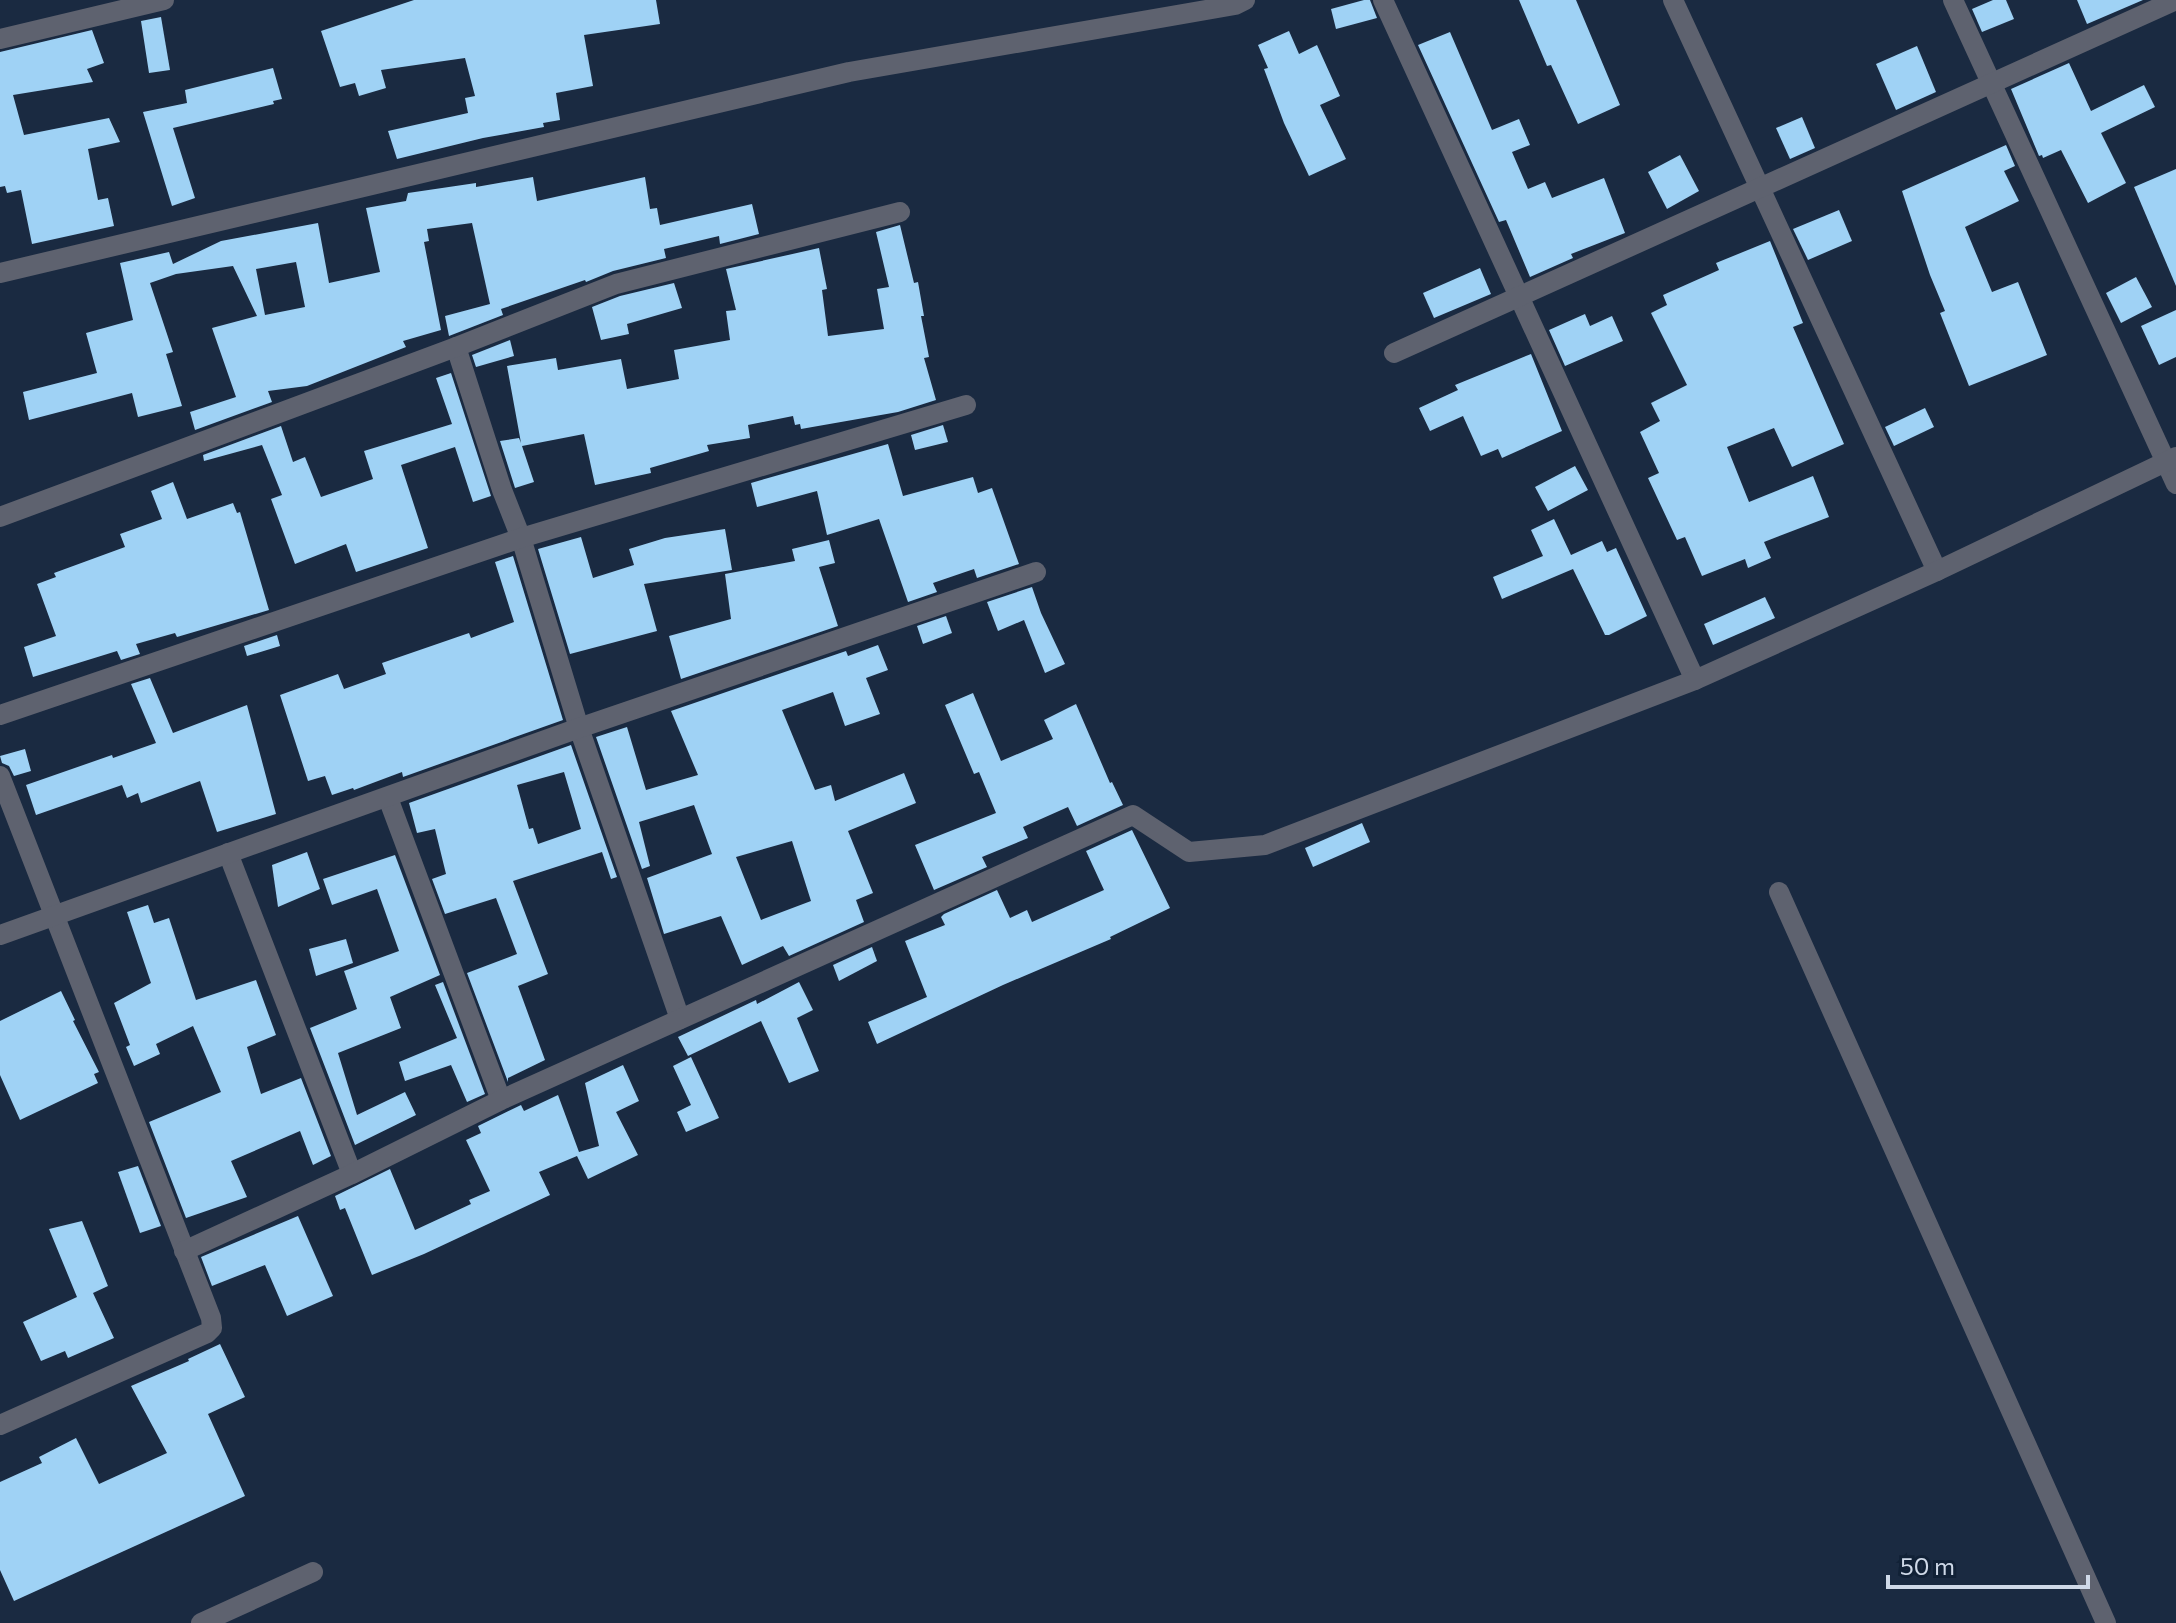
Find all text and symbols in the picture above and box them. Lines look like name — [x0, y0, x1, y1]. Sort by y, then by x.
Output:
scale bar — [1888, 1539, 2088, 1589]
text: 50 m — [1900, 1551, 1955, 1580]

